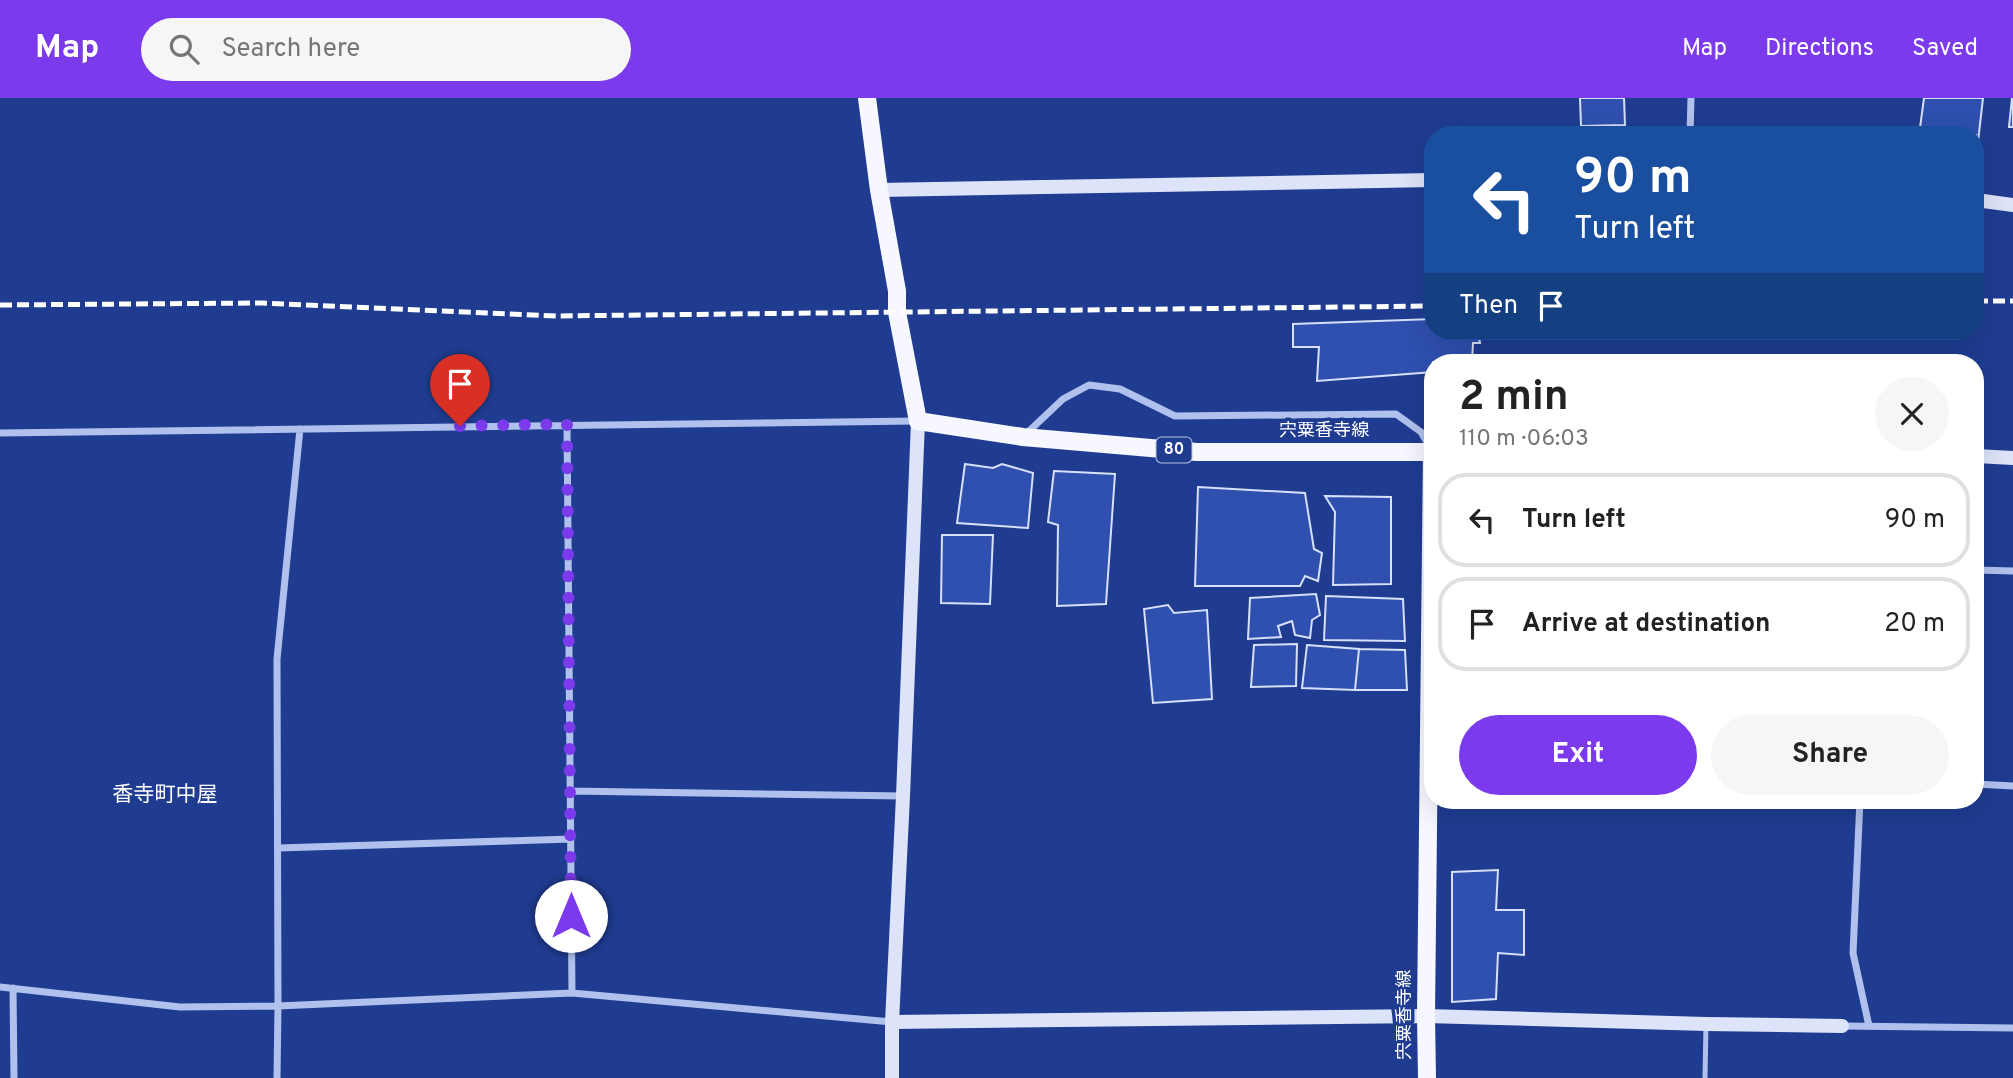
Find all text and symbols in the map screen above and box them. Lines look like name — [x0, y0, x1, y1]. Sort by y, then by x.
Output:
search box — [141, 18, 631, 81]
text: Map — [35, 28, 99, 70]
icon: search — [165, 30, 203, 68]
text: Search here — [221, 33, 360, 66]
text: Map — [1682, 34, 1727, 64]
text: Directions — [1765, 34, 1874, 64]
text: Saved — [1912, 34, 1978, 64]
text: 90 m — [1574, 149, 1692, 211]
icon: left — [1459, 154, 1550, 245]
text: Turn left — [1574, 210, 1695, 250]
icon: arrive — [1532, 287, 1570, 325]
text: Then — [1459, 290, 1518, 323]
pin — [430, 354, 490, 426]
icon: arrive — [441, 365, 479, 403]
text: 2 min — [1459, 372, 1569, 425]
button: close — [1875, 377, 1949, 451]
street label: 宍粟香寺線 — [1279, 420, 1369, 443]
text: 110 m · 06:03 — [1459, 425, 1589, 454]
road number: 80 — [1156, 438, 1192, 462]
icon: left — [1463, 501, 1501, 539]
text: Turn left — [1522, 504, 1626, 537]
text: 90 m — [1885, 504, 1945, 537]
icon: arrive — [1463, 605, 1501, 643]
text: Arrive at destination — [1522, 608, 1770, 641]
text: 20 m — [1884, 608, 1945, 641]
button: Exit — [1459, 715, 1697, 795]
button: Share — [1711, 715, 1949, 795]
district label: 香寺町中屋 — [113, 782, 218, 809]
position arrow — [534, 879, 608, 953]
street label: 宍粟香寺線 — [1394, 970, 1417, 1060]

